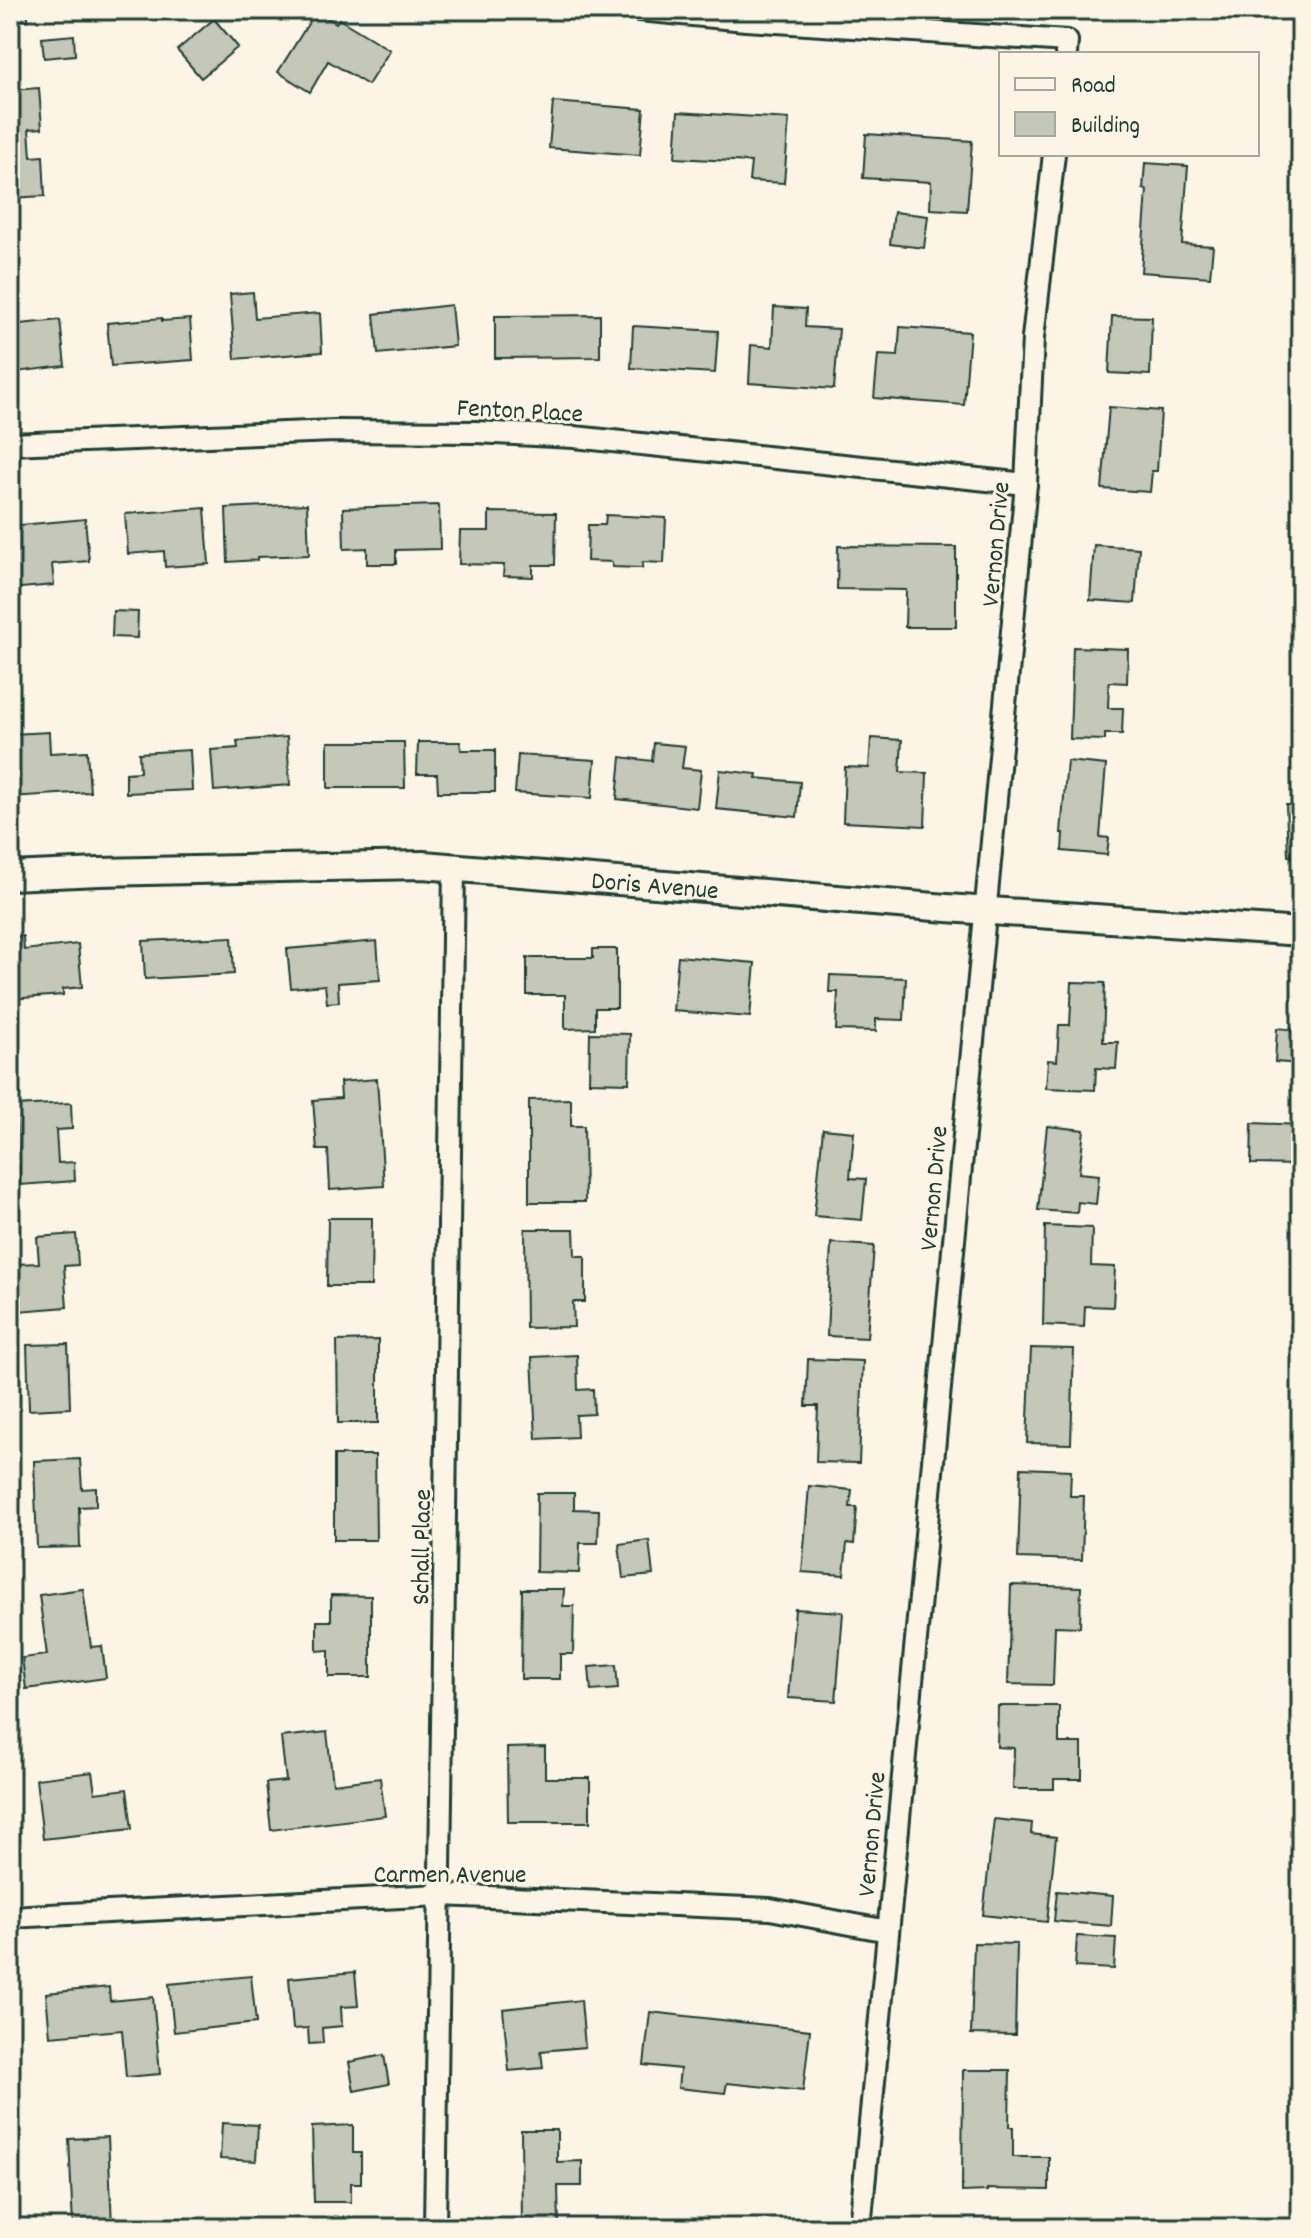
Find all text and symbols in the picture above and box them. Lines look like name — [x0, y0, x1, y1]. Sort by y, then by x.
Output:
legend — [999, 52, 1259, 156]
text: Road — [1071, 70, 1116, 104]
text: Building — [1071, 110, 1140, 144]
street label: Fenton Place — [456, 391, 584, 434]
street label: Vernon Drive — [974, 480, 1021, 608]
street label: Doris Avenue — [590, 864, 720, 911]
street label: Vernon Drive — [912, 1124, 959, 1252]
street label: Schall Place — [404, 1489, 443, 1606]
street label: Vernon Drive — [850, 1770, 897, 1898]
street label: Carmen Avenue — [373, 1858, 527, 1895]

